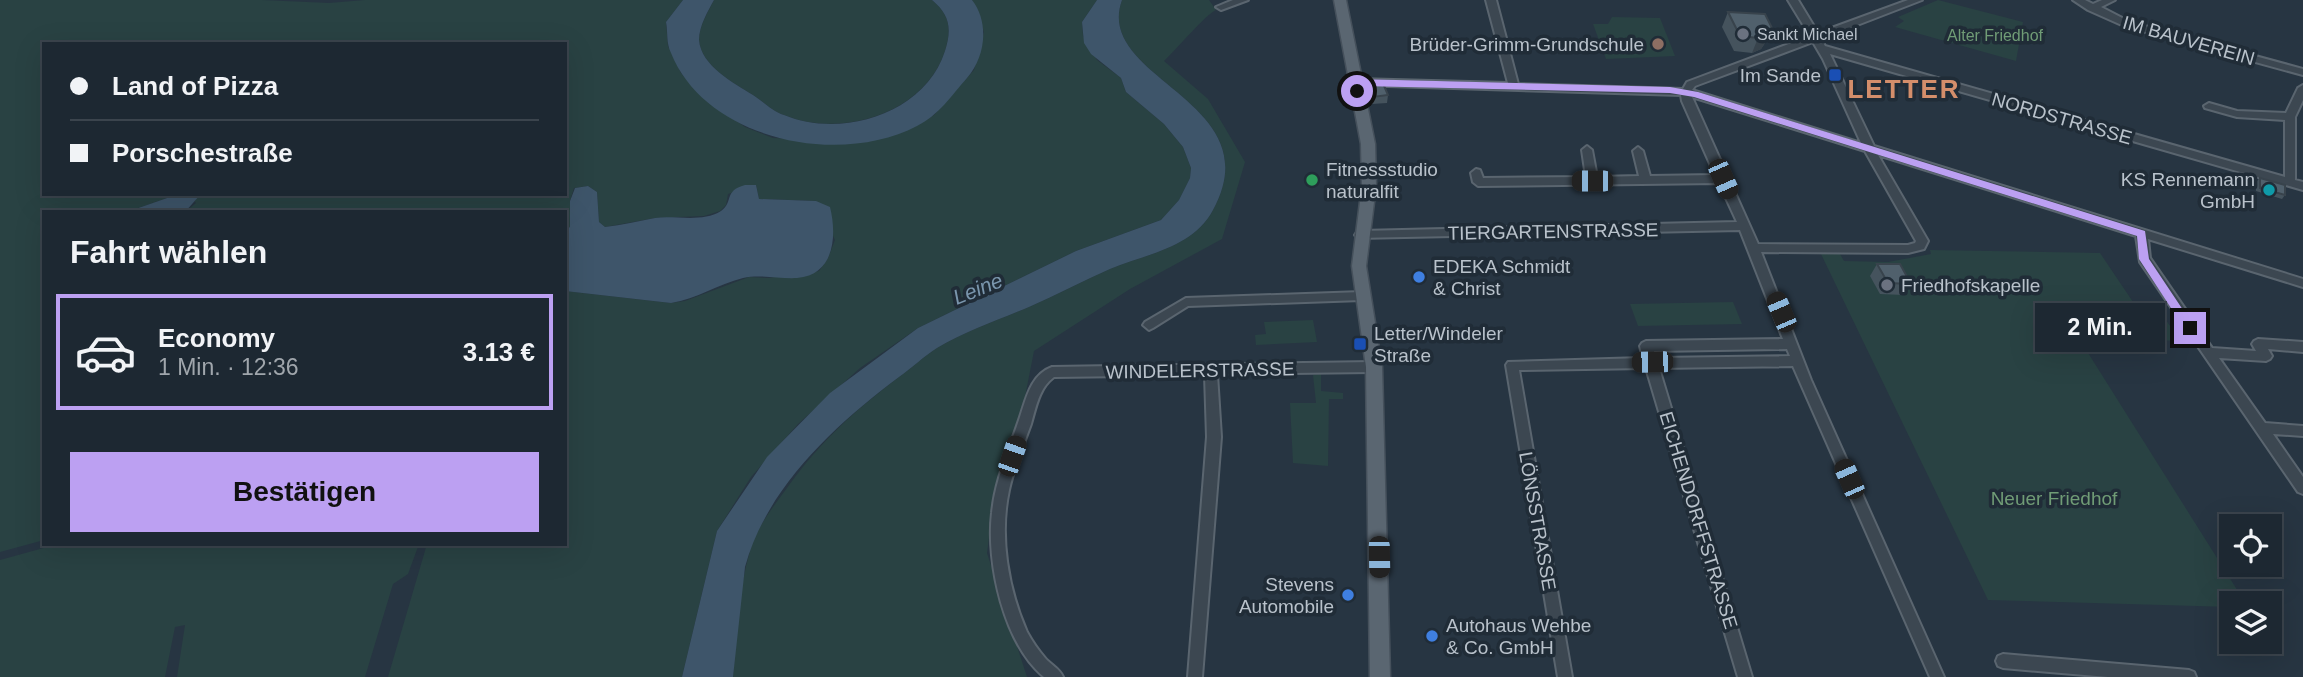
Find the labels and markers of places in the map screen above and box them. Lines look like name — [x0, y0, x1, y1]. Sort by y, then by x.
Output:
marker: Sankt Michael — [1735, 26, 1751, 42]
place label: Sankt Michael — [1757, 26, 1858, 43]
place label: Brüder-Grimm-Grundschule — [1410, 34, 1644, 55]
marker: Brüder-Grimm-Grundschule — [1650, 36, 1666, 52]
place label: Im Sande — [1740, 65, 1821, 86]
marker: Im Sande — [1827, 67, 1843, 83]
place label: Fitnessstudio naturalfit — [1326, 159, 1438, 202]
place label: KS Rennemann GmbH — [2121, 169, 2255, 212]
marker: Fitnessstudio naturalfit — [1304, 172, 1320, 188]
marker: KS Rennemann GmbH — [2261, 182, 2277, 198]
place label: EDEKA Schmidt & Christ — [1433, 256, 1571, 299]
marker: EDEKA Schmidt & Christ — [1411, 269, 1427, 285]
place label: Friedhofskapelle — [1901, 275, 2040, 296]
marker: Friedhofskapelle — [1879, 277, 1895, 293]
place label: Letter/Windeler Straße — [1374, 323, 1504, 366]
marker: Letter/Windeler Straße — [1352, 336, 1368, 352]
place label: Stevens Automobile — [1239, 574, 1334, 617]
marker: Stevens Automobile — [1340, 587, 1356, 603]
place label: Autohaus Wehbe & Co. GmbH — [1446, 615, 1591, 658]
marker: Autohaus Wehbe & Co. GmbH — [1424, 628, 1440, 644]

